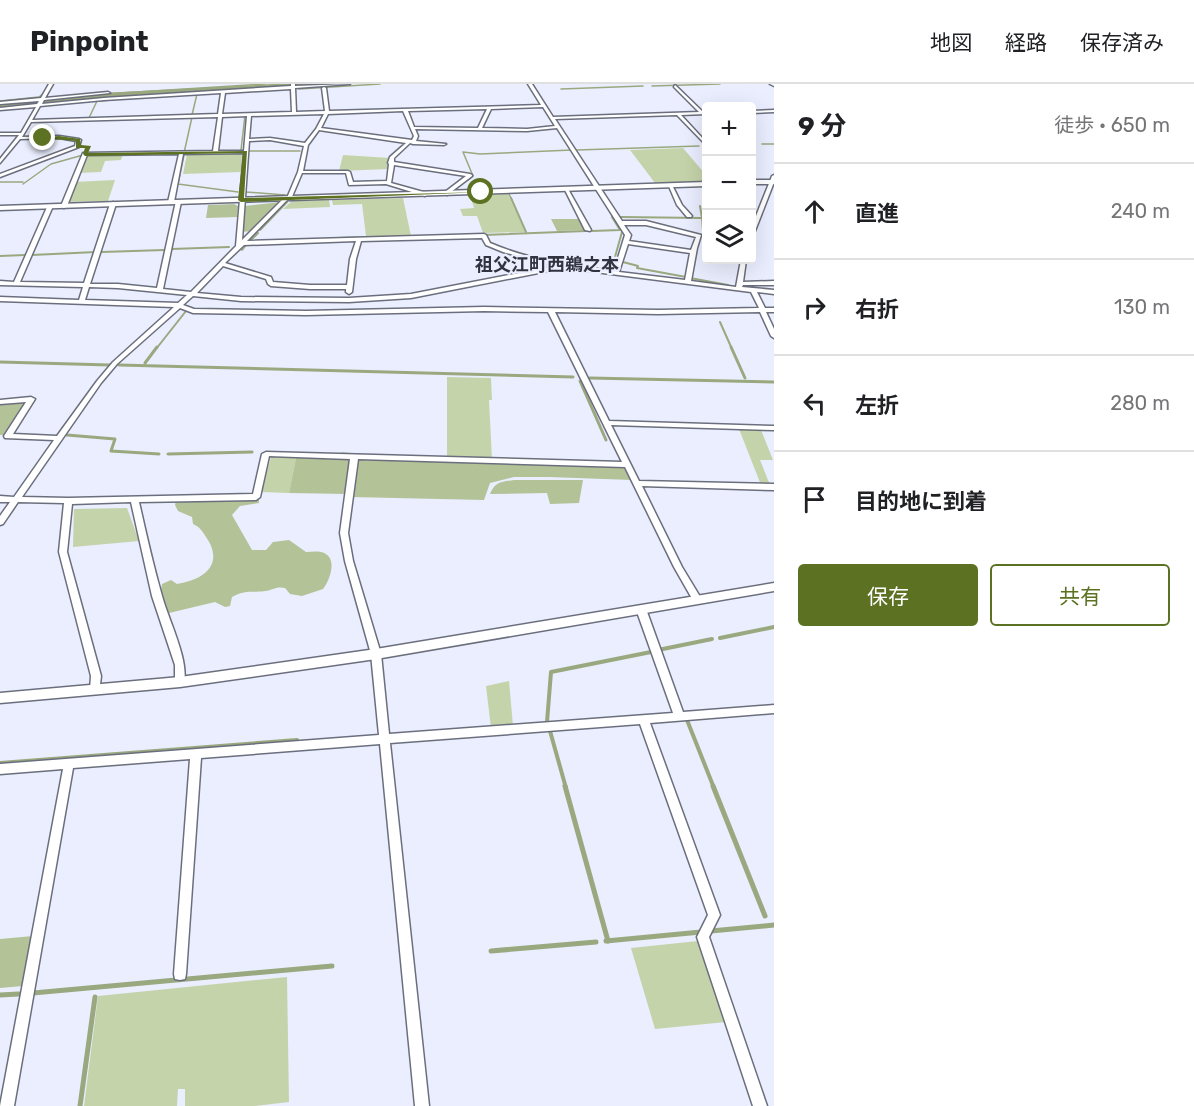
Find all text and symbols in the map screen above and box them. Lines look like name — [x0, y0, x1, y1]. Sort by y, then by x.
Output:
text: Pinpoint — [30, 25, 149, 58]
text: 地図 — [930, 30, 972, 55]
text: 経路 — [1005, 30, 1047, 55]
text: 保存済み — [1080, 30, 1164, 55]
map controls — [702, 102, 756, 264]
button: + — [702, 102, 756, 156]
text: 9 分 — [798, 111, 846, 142]
text: 徒歩 · 650 m — [1054, 113, 1170, 137]
route end — [29, 124, 55, 150]
button: − — [702, 156, 756, 210]
route start — [467, 178, 493, 204]
icon: ahead — [798, 195, 831, 228]
text: 240 m — [1111, 199, 1170, 223]
text: 直進 — [855, 200, 899, 227]
button: layers — [702, 210, 756, 264]
district label: 祖父江町西鵜之本 — [475, 254, 619, 276]
icon: right — [798, 291, 831, 324]
text: 130 m — [1114, 295, 1170, 319]
text: 右折 — [855, 296, 899, 323]
icon: left — [798, 387, 831, 420]
text: 280 m — [1110, 391, 1170, 415]
text: 左折 — [855, 392, 899, 419]
icon: arrive — [798, 483, 831, 516]
text: 目的地に到着 — [855, 488, 987, 515]
button: 保存 — [798, 564, 978, 626]
button: 共有 — [990, 564, 1170, 626]

